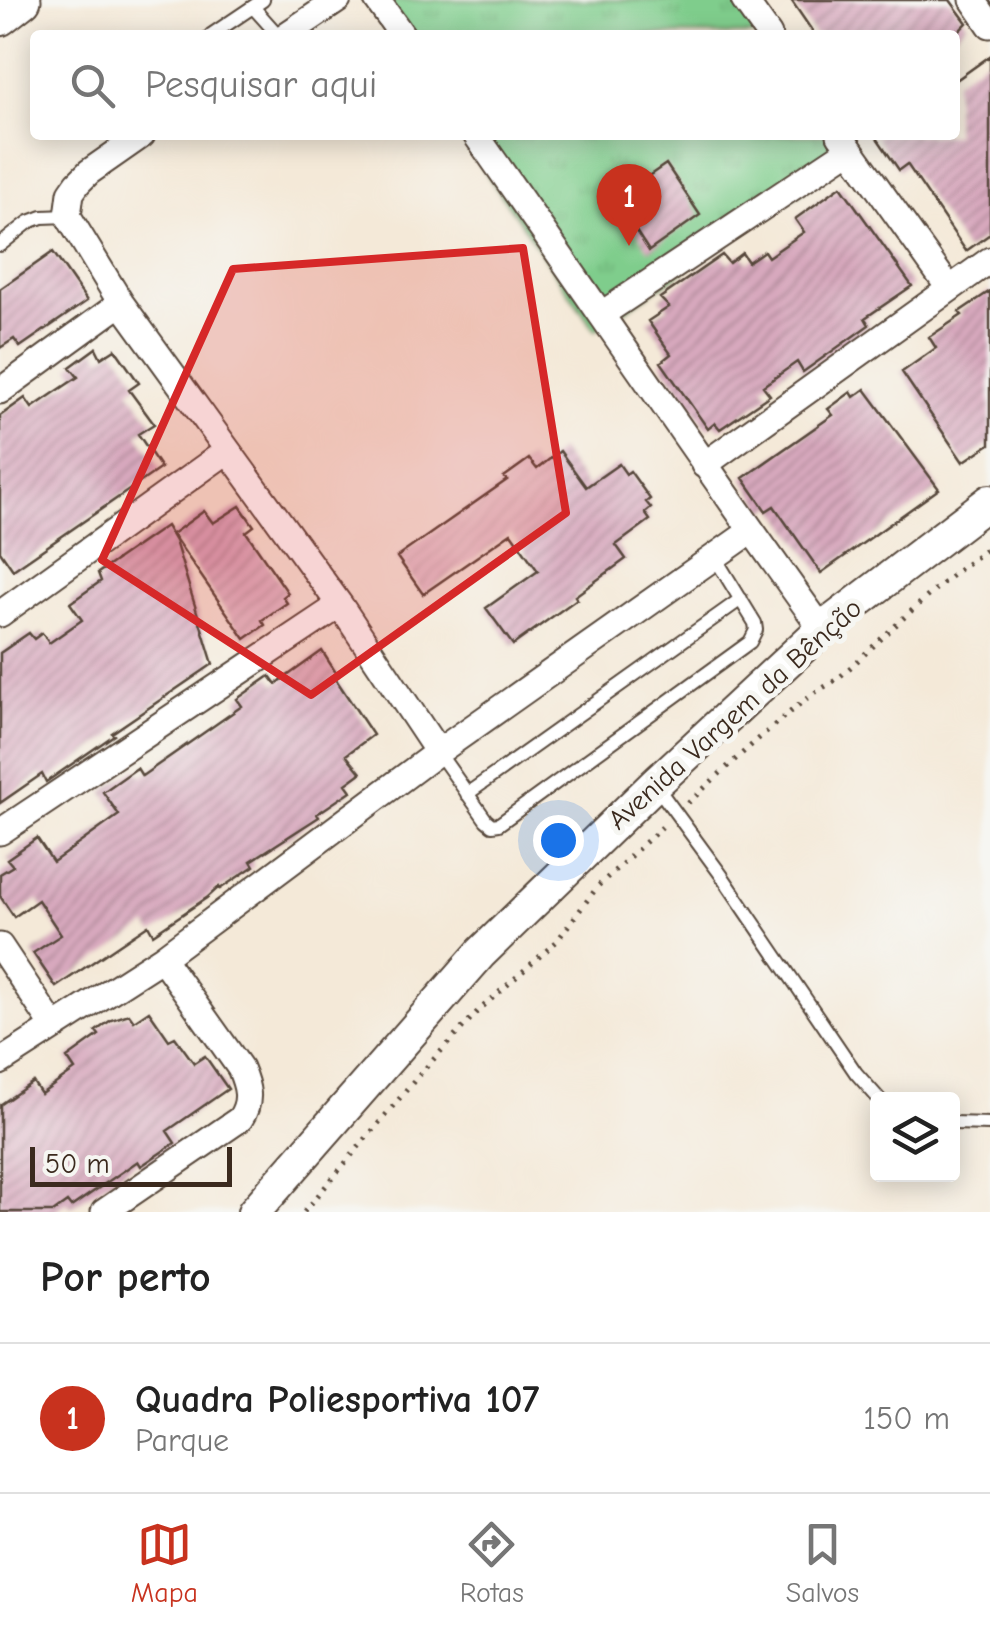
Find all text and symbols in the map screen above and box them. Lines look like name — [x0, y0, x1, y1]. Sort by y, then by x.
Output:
search box — [30, 30, 960, 140]
icon: search — [65, 58, 120, 113]
text: Pesquisar aqui — [145, 63, 377, 107]
pin: 1 — [596, 164, 662, 246]
street label: Avenida Vargem da Bênção — [602, 592, 868, 836]
your location — [533, 815, 584, 866]
map controls — [870, 1092, 960, 1182]
button: layers — [870, 1092, 960, 1182]
scale bar — [30, 1142, 232, 1186]
text: 50 m — [45, 1148, 110, 1180]
text: Por perto — [40, 1253, 211, 1302]
text: Quadra Poliesportiva 107 — [135, 1378, 539, 1422]
text: 1 — [66, 1400, 79, 1437]
text: 150 m — [863, 1400, 950, 1437]
text: Parque — [135, 1422, 229, 1459]
tab: Mapa — [131, 1517, 198, 1609]
tab: Rotas — [460, 1517, 524, 1609]
tab: Salvos — [786, 1517, 859, 1609]

